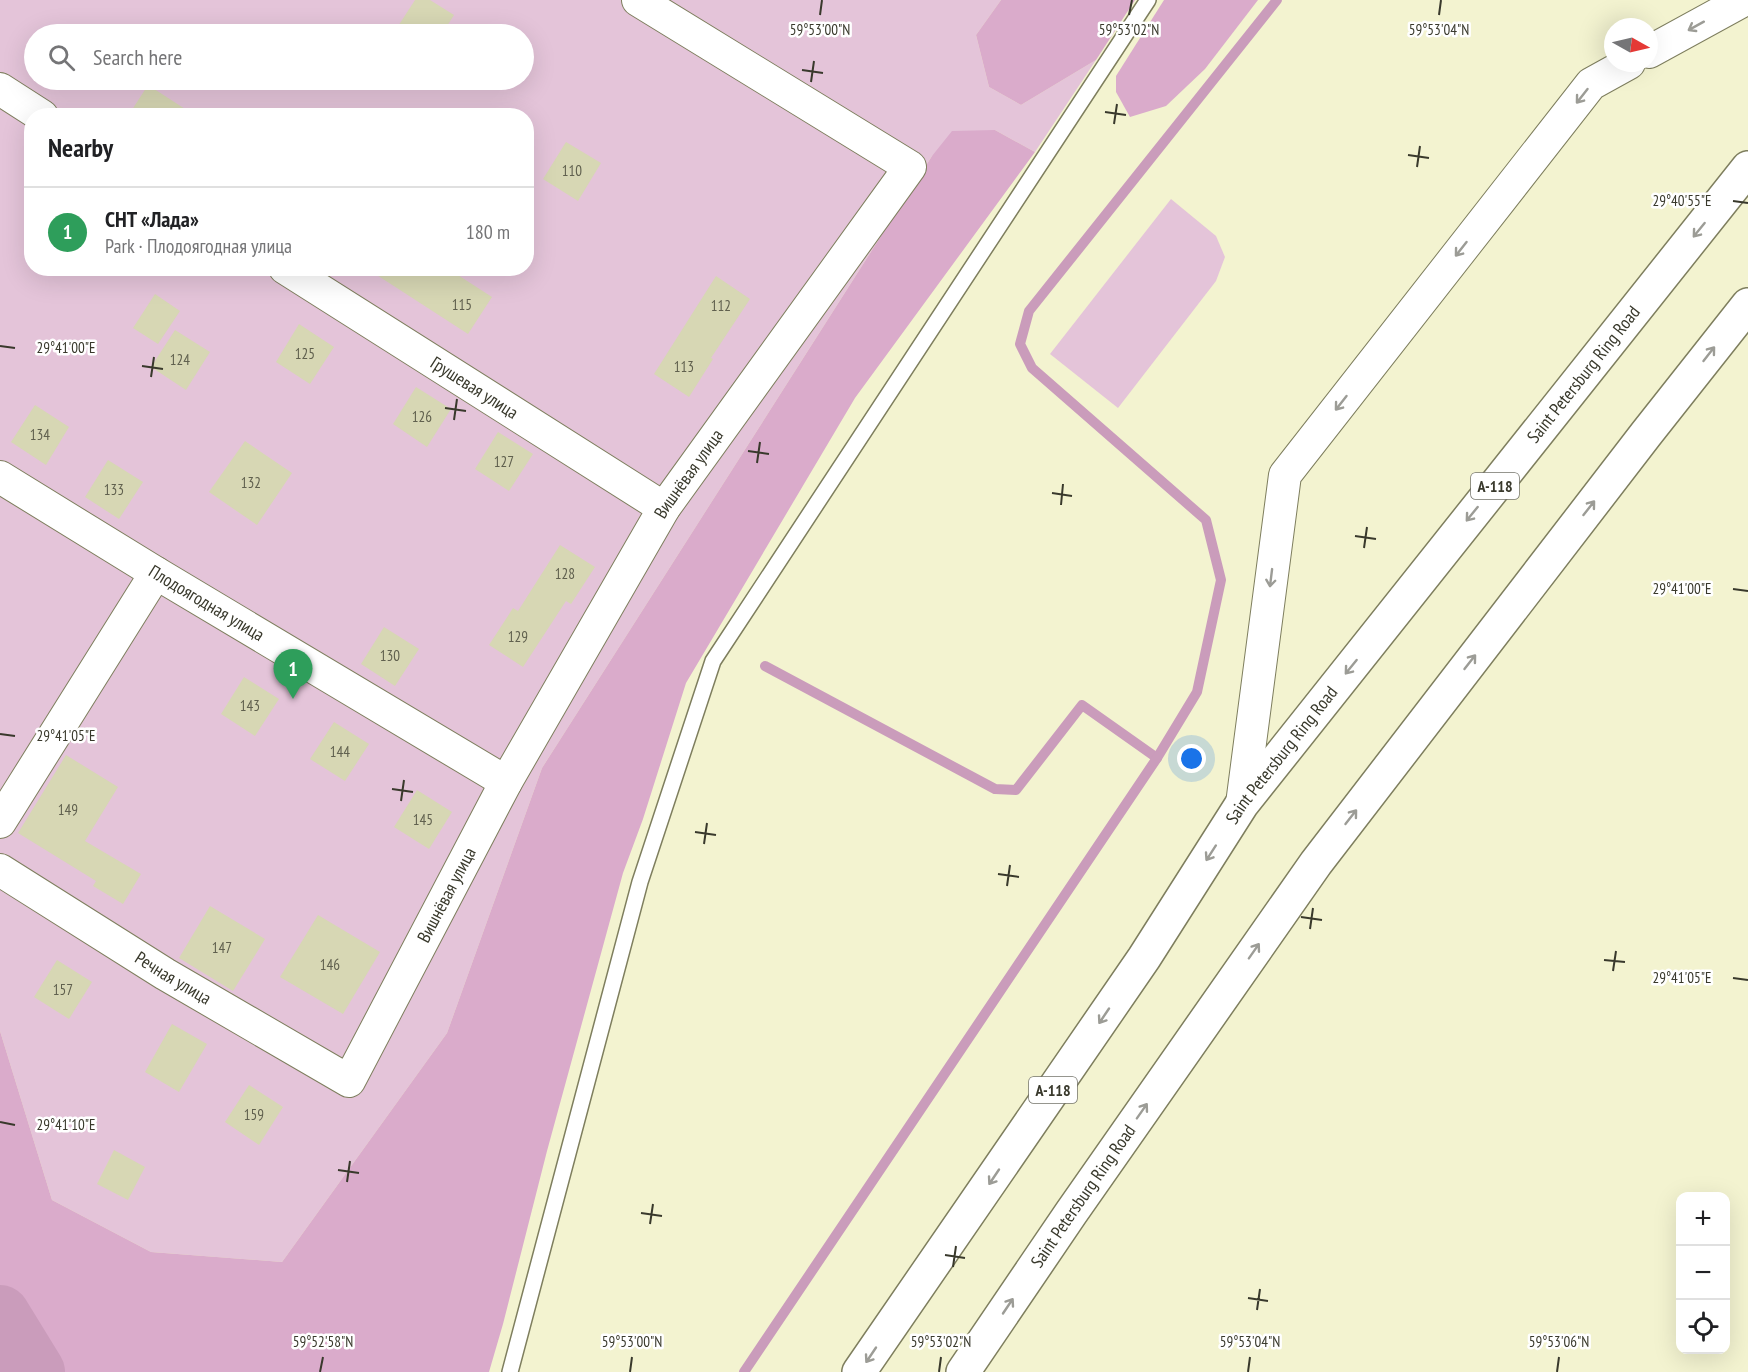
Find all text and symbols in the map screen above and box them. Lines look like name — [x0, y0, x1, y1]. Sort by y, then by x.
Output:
north arrow — [1604, 18, 1658, 72]
text: 59°53'00"N — [790, 20, 850, 39]
text: 59°53'02"N — [1099, 20, 1159, 39]
text: 59°53'04"N — [1409, 20, 1469, 39]
one-way arrow — [1688, 20, 1705, 32]
search box — [24, 24, 534, 90]
icon: search — [45, 41, 78, 74]
text: Search here — [93, 43, 182, 71]
one-way arrow — [1575, 88, 1588, 104]
text: Nearby — [48, 131, 113, 164]
house number: 110 — [562, 161, 582, 180]
text: 29°40'55"E — [1652, 191, 1712, 210]
text: СНТ «Лада» — [105, 205, 199, 233]
text: 1 — [63, 219, 72, 245]
text: 180 m — [466, 219, 510, 245]
one-way arrow — [1692, 222, 1705, 238]
text: Park · Плодоягодная улица — [105, 233, 292, 259]
one-way arrow — [1455, 241, 1468, 257]
house number: 115 — [452, 295, 472, 314]
house number: 112 — [711, 296, 731, 315]
street label: Saint Petersburg Ring Road — [1522, 301, 1645, 447]
text: 29°41'00"E — [36, 338, 96, 357]
house number: 125 — [295, 344, 315, 363]
one-way arrow — [1703, 346, 1716, 362]
house number: 124 — [170, 350, 190, 369]
street label: Грушевая улица — [426, 351, 523, 424]
house number: 113 — [674, 357, 694, 376]
one-way arrow — [1334, 395, 1347, 411]
house number: 126 — [412, 407, 432, 426]
street label: Вишнёвая улица — [649, 424, 728, 522]
house number: 134 — [30, 425, 50, 444]
house number: 127 — [494, 452, 514, 471]
house number: 132 — [241, 473, 261, 492]
road number: А-118 — [1471, 473, 1519, 499]
house number: 133 — [104, 480, 124, 499]
one-way arrow — [1583, 500, 1596, 516]
one-way arrow — [1466, 506, 1479, 522]
street label: Плодоягодная улица — [145, 559, 269, 646]
house number: 128 — [555, 564, 575, 583]
one-way arrow — [1266, 567, 1277, 587]
text: 29°41'00"E — [1652, 579, 1712, 598]
house number: 129 — [508, 627, 528, 646]
house number: 130 — [380, 646, 400, 665]
pin: 1 — [274, 650, 312, 699]
one-way arrow — [1464, 655, 1477, 671]
one-way arrow — [1345, 659, 1358, 675]
street label: Saint Petersburg Ring Road — [1220, 681, 1342, 828]
house number: 143 — [240, 696, 260, 715]
text: 29°41'05"E — [36, 726, 96, 745]
house number: 144 — [330, 742, 350, 761]
your location — [1177, 744, 1206, 773]
house number: 149 — [58, 800, 78, 819]
one-way arrow — [1345, 809, 1358, 825]
house number: 145 — [413, 810, 433, 829]
street label: Вишнёвая улица — [412, 843, 481, 946]
one-way arrow — [1205, 844, 1217, 861]
house number: 147 — [212, 938, 232, 957]
one-way arrow — [1248, 944, 1260, 960]
street label: Речная улица — [131, 946, 215, 1009]
house number: 146 — [320, 955, 340, 974]
text: 29°41'05"E — [1652, 968, 1712, 987]
house number: 157 — [53, 980, 73, 999]
one-way arrow — [1098, 1007, 1110, 1024]
road number: А-118 — [1029, 1077, 1077, 1103]
one-way arrow — [1136, 1104, 1148, 1120]
house number: 159 — [244, 1105, 264, 1124]
text: 29°41'10"E — [36, 1115, 96, 1134]
street label: Saint Petersburg Ring Road — [1025, 1120, 1140, 1272]
one-way arrow — [987, 1168, 1000, 1185]
map controls — [1676, 1192, 1730, 1354]
button: + — [1676, 1192, 1730, 1246]
button: − — [1676, 1246, 1730, 1300]
one-way arrow — [1002, 1299, 1014, 1315]
button: locate — [1676, 1300, 1730, 1354]
text: 59°52'58"N — [293, 1332, 353, 1351]
text: 59°53'00"N — [602, 1332, 662, 1351]
text: 59°53'02"N — [911, 1332, 971, 1351]
text: 59°53'04"N — [1220, 1332, 1280, 1351]
text: 59°53'06"N — [1529, 1332, 1589, 1351]
one-way arrow — [865, 1346, 877, 1362]

